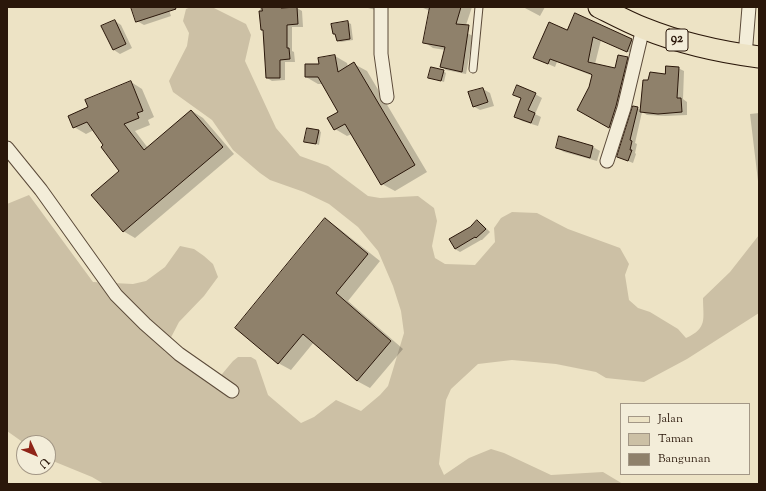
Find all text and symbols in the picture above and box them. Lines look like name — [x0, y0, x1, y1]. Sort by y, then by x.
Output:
road number: 92 — [666, 29, 688, 51]
legend — [620, 403, 750, 475]
text: Jalan — [658, 410, 683, 428]
text: Taman — [658, 430, 693, 448]
north arrow — [16, 435, 56, 475]
text: Bangunan — [658, 450, 711, 468]
text: U — [35, 454, 53, 471]

